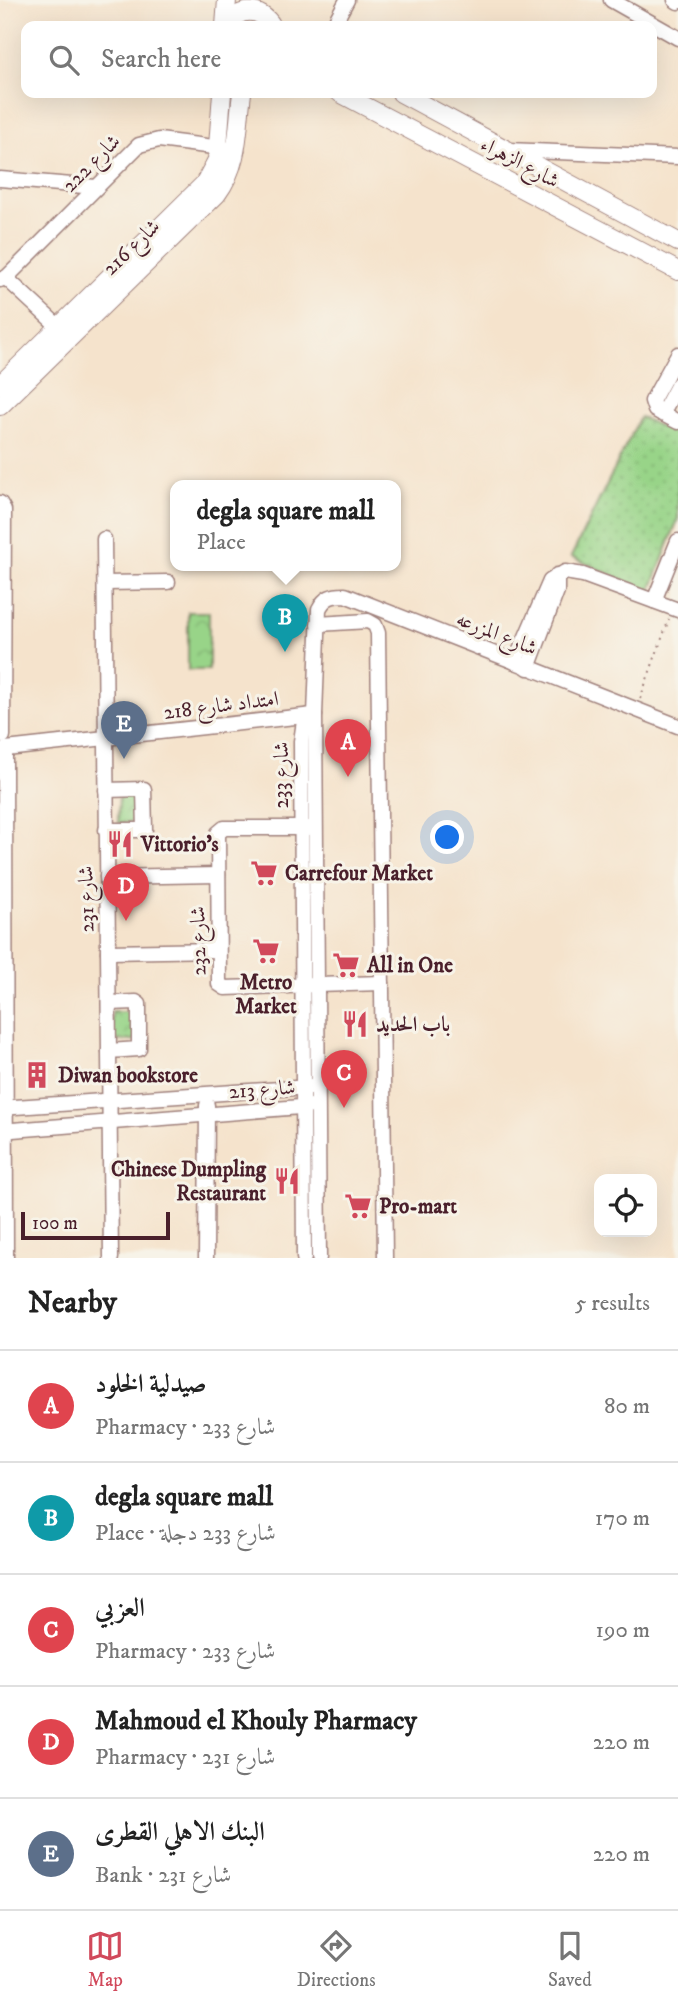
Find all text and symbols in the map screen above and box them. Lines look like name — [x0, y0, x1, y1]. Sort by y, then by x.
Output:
search box — [21, 21, 657, 98]
icon: search — [45, 41, 83, 79]
text: Search here — [101, 43, 221, 76]
street label: شارع 222 — [57, 129, 129, 201]
street label: شارع الزهراء — [474, 131, 563, 198]
street label: شارع 216 — [98, 214, 169, 284]
popup — [170, 480, 401, 571]
text: degla square mall — [196, 495, 375, 528]
text: Place — [196, 528, 246, 557]
pin: B — [262, 594, 308, 652]
street label: شارع المزرعه — [451, 606, 541, 666]
street label: امتداد شارع 218 — [162, 686, 281, 730]
pin: E — [101, 701, 147, 759]
pin: A — [325, 719, 371, 777]
street label: شارع 233 — [269, 742, 299, 808]
your location — [430, 820, 464, 854]
restaurant icon: Vittorio's — [105, 829, 135, 859]
place label: Vittorio's — [140, 832, 219, 858]
supermarket icon: Carrefour Market — [249, 858, 279, 888]
place label: Carrefour Market — [285, 861, 433, 887]
pin: D — [103, 863, 149, 921]
street label: شارع 231 — [73, 865, 105, 933]
street label: شارع 232 — [185, 906, 217, 976]
supermarket icon: Metro Market — [251, 936, 281, 966]
supermarket icon: All in One — [331, 950, 361, 980]
place label: All in One — [366, 953, 453, 979]
place label: Metro Market — [235, 970, 297, 1020]
restaurant icon: باب الحديد — [340, 1009, 370, 1039]
place label: باب الحديد — [376, 1012, 450, 1038]
pin: C — [321, 1050, 367, 1108]
building icon: Diwan bookstore — [22, 1060, 52, 1090]
place label: Diwan bookstore — [58, 1063, 198, 1089]
street label: شارع 213 — [228, 1075, 297, 1109]
place label: Chinese Dumpling Restaurant — [111, 1157, 267, 1207]
restaurant icon: Chinese Dumpling Restaurant — [272, 1166, 302, 1196]
map controls — [594, 1174, 657, 1237]
button: locate — [594, 1174, 657, 1237]
supermarket icon: Pro-mart — [343, 1191, 373, 1221]
place label: Pro-mart — [379, 1194, 457, 1220]
scale bar — [21, 1209, 170, 1241]
text: 100 m — [32, 1212, 78, 1235]
text: Nearby — [28, 1285, 117, 1322]
text: 5 results — [575, 1289, 650, 1318]
text: صيدلية الخلود — [95, 1368, 207, 1401]
text: A — [44, 1392, 58, 1421]
text: 80 m — [604, 1392, 650, 1421]
text: Pharmacy · شارع 233 — [95, 1413, 275, 1442]
text: degla square mall — [95, 1481, 273, 1514]
text: B — [44, 1504, 58, 1533]
text: 170 m — [595, 1504, 650, 1533]
text: Place · شارع 233 دجلة — [95, 1519, 276, 1548]
text: العزبي — [95, 1592, 145, 1625]
text: C — [43, 1616, 59, 1645]
text: 190 m — [596, 1616, 650, 1645]
text: Pharmacy · شارع 233 — [95, 1637, 275, 1666]
text: Mahmoud el Khouly Pharmacy — [95, 1705, 417, 1738]
text: D — [42, 1728, 60, 1757]
text: 220 m — [593, 1728, 650, 1757]
text: Pharmacy · شارع 231 — [95, 1743, 275, 1772]
text: البنك الاهلي القطرى — [95, 1816, 265, 1849]
text: E — [43, 1840, 59, 1869]
text: 220 m — [593, 1840, 650, 1869]
text: Bank · شارع 231 — [95, 1861, 231, 1890]
tab: Map — [86, 1927, 124, 1992]
tab: Directions — [297, 1927, 376, 1992]
tab: Saved — [548, 1927, 592, 1992]

